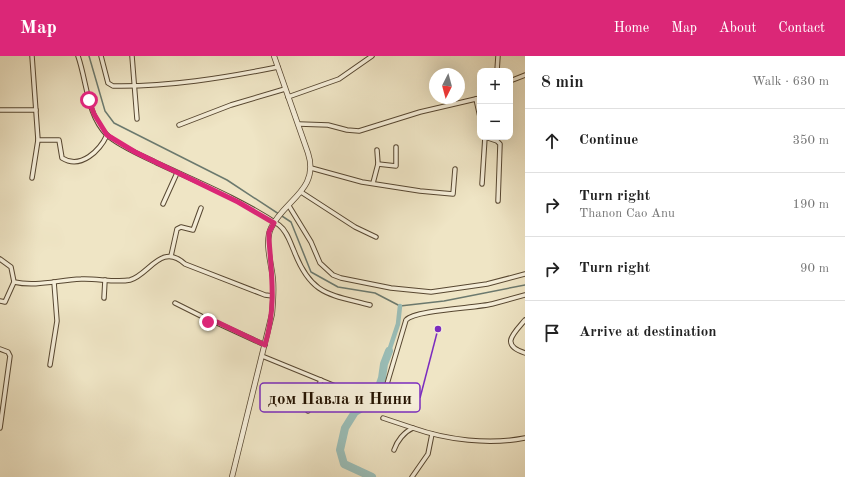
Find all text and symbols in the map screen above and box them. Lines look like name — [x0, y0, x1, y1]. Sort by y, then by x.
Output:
text: Map — [20, 19, 57, 38]
text: Home — [614, 21, 649, 35]
text: Map — [671, 21, 697, 35]
text: About — [719, 21, 756, 35]
text: Contact — [778, 21, 825, 35]
north arrow — [429, 68, 465, 104]
map controls — [477, 68, 513, 140]
button: + — [477, 68, 513, 104]
text: 8 min — [541, 74, 584, 91]
text: Walk · 630 m — [752, 75, 829, 88]
route start — [80, 91, 98, 109]
button: − — [477, 104, 513, 140]
icon: ahead — [541, 130, 563, 152]
text: Continue — [579, 133, 638, 148]
text: 350 m — [792, 134, 829, 147]
text: Turn right — [579, 189, 650, 204]
icon: right — [541, 194, 563, 216]
text: 190 m — [792, 198, 829, 211]
text: Thanon Cao Anu — [579, 207, 675, 220]
icon: right — [541, 258, 563, 280]
text: Turn right — [579, 261, 650, 276]
text: 90 m — [800, 262, 829, 275]
route end — [199, 313, 217, 331]
icon: arrive — [541, 322, 563, 344]
text: Arrive at destination — [579, 325, 717, 340]
callout: дом Павла и Нини — [260, 383, 420, 412]
text: дом Павла и Нини — [268, 391, 412, 408]

